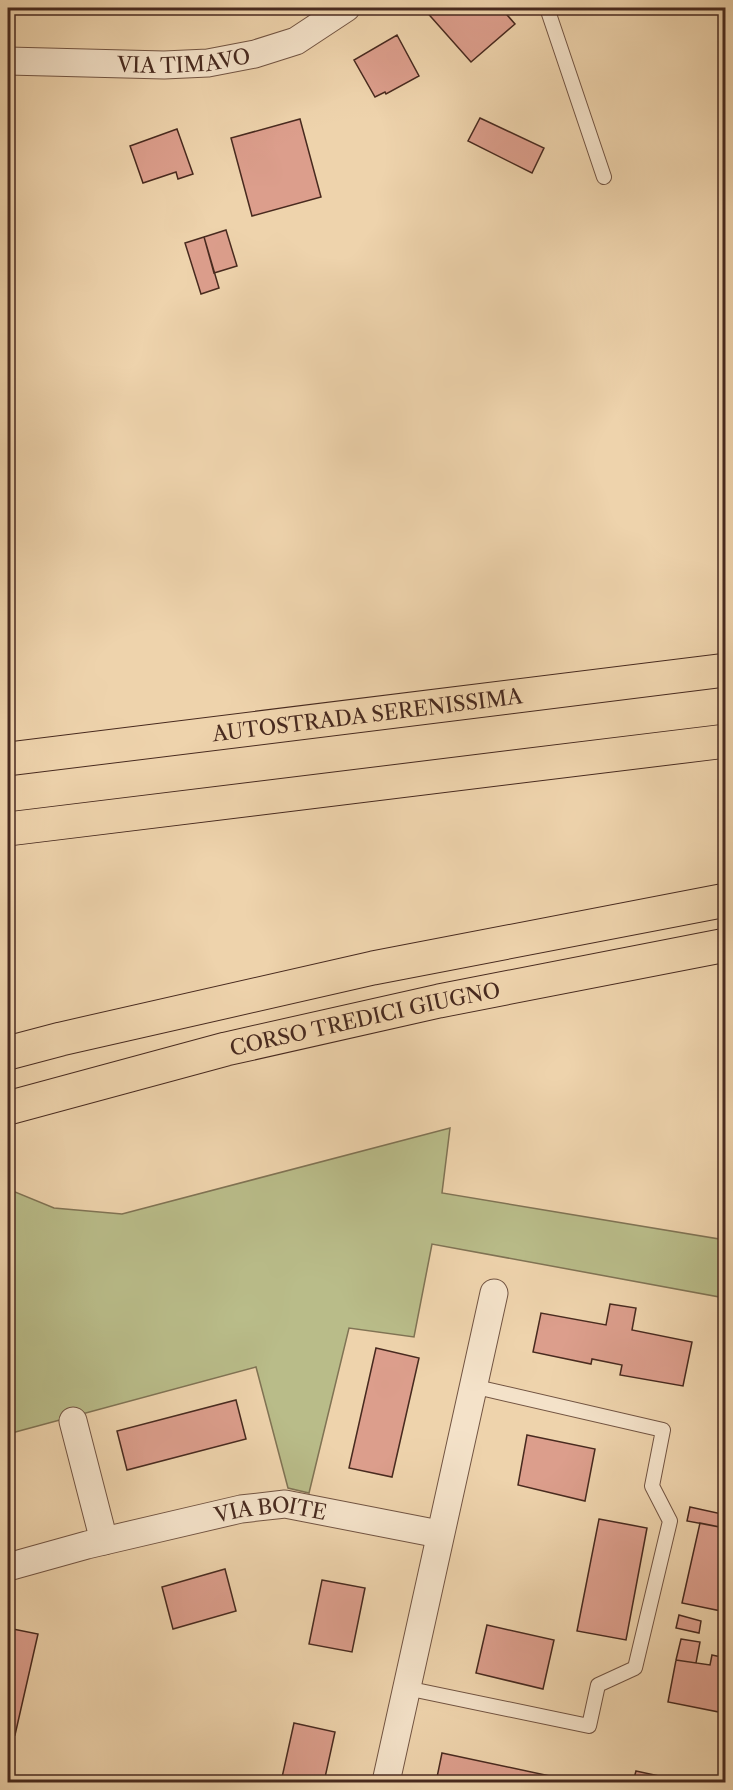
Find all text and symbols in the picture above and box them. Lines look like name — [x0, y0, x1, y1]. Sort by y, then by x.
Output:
street label: VIA TIMAVO — [116, 43, 252, 78]
street label: AUTOSTRADA SERENISSIMA — [210, 683, 524, 746]
street label: CORSO TREDICI GIUGNO — [227, 977, 502, 1060]
street label: VIA BOITE — [211, 1491, 329, 1528]

